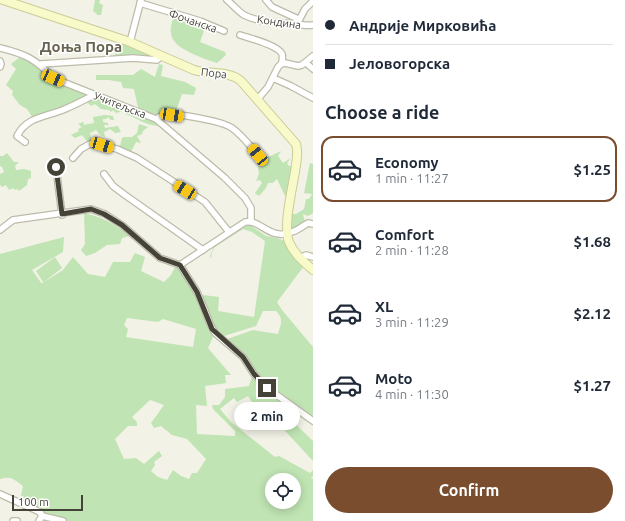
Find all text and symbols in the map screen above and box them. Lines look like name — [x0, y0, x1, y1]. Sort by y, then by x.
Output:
street label: Фочанска — [167, 7, 219, 35]
street label: Кондина — [256, 13, 302, 31]
text: Андрије Мирковића — [349, 17, 496, 34]
district label: Доња Пора — [40, 38, 122, 55]
text: Јеловогорска — [349, 55, 450, 72]
street label: Пора — [200, 65, 228, 81]
car — [40, 68, 66, 88]
street label: Учитељска — [92, 90, 148, 120]
text: Choose a ride — [325, 102, 439, 122]
car — [159, 107, 185, 123]
car — [89, 136, 115, 154]
car — [246, 142, 270, 168]
icon: car — [327, 151, 363, 187]
text: Economy — [375, 154, 439, 171]
route start — [47, 158, 65, 176]
text: $1.25 — [573, 161, 611, 178]
text: 1 min · 11:27 — [375, 171, 449, 185]
car — [172, 179, 198, 201]
icon: car — [327, 223, 363, 259]
text: Comfort — [375, 226, 434, 243]
text: $1.68 — [573, 233, 611, 250]
text: 2 min · 11:28 — [375, 243, 449, 257]
icon: car — [327, 295, 363, 331]
text: XL — [375, 298, 393, 315]
text: $2.12 — [573, 305, 611, 322]
text: 3 min · 11:29 — [375, 315, 449, 329]
icon: car — [327, 367, 363, 403]
text: Moto — [375, 370, 413, 387]
text: $1.27 — [573, 377, 611, 394]
route end — [258, 379, 276, 397]
text: 4 min · 11:30 — [375, 387, 449, 401]
callout: 2 min — [234, 402, 300, 430]
text: 2 min — [251, 409, 283, 423]
button: Confirm — [325, 467, 613, 513]
map controls — [265, 473, 301, 509]
button: locate — [265, 473, 301, 509]
scale bar — [12, 493, 83, 512]
text: 100 m — [18, 496, 49, 508]

